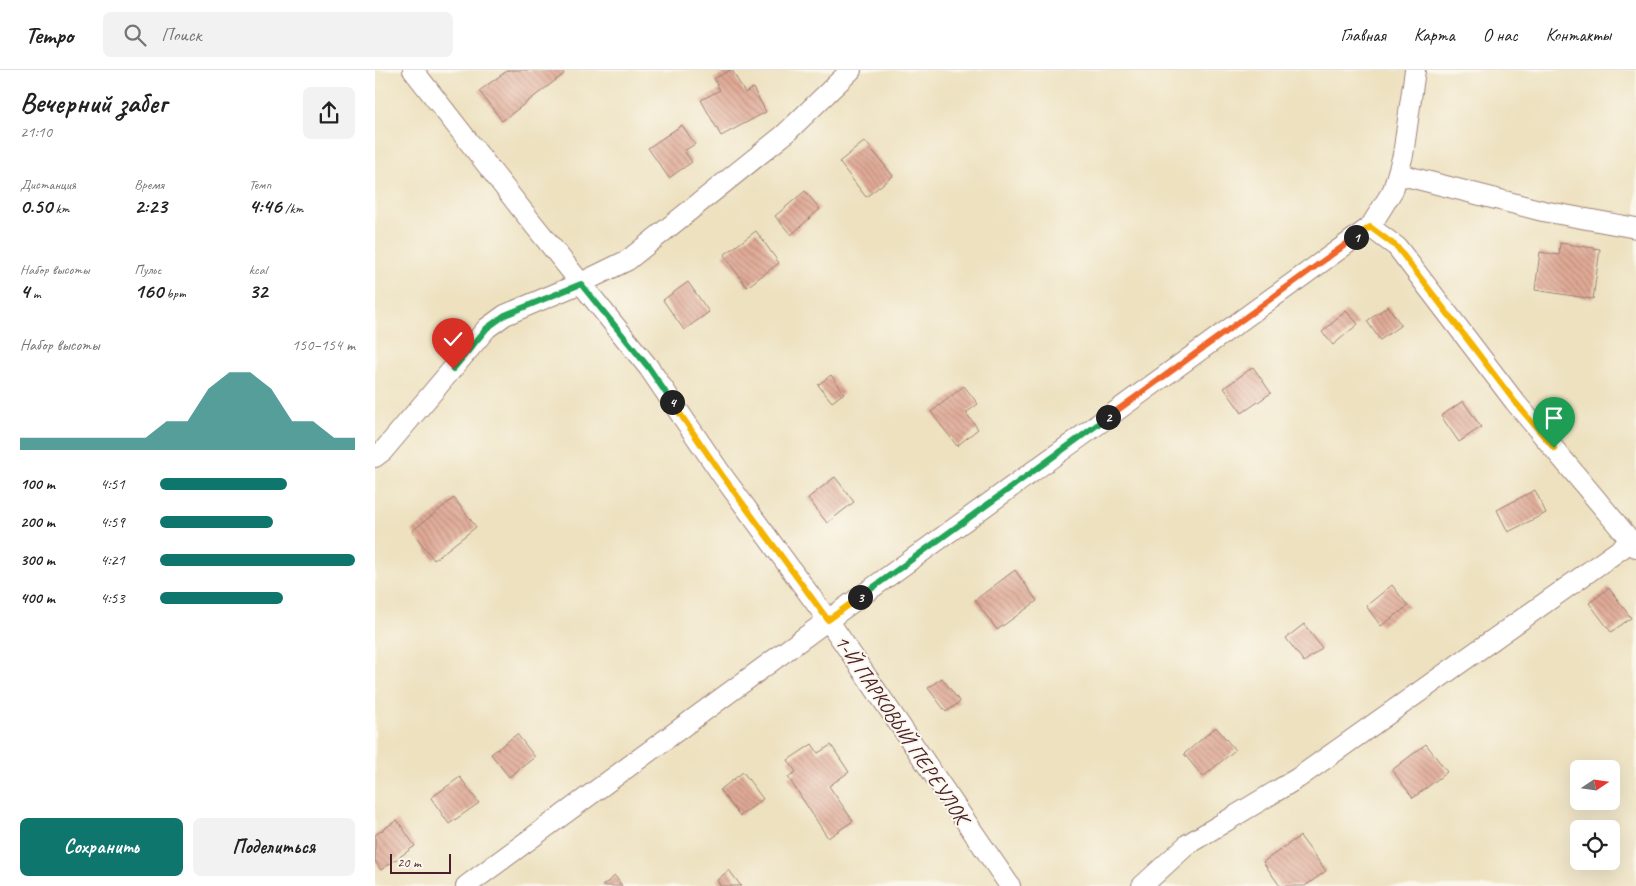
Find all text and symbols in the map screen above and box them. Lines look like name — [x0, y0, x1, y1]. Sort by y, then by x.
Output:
search box — [103, 12, 453, 57]
text: Tempo — [25, 20, 73, 50]
icon: search — [121, 21, 149, 49]
text: Поиск — [161, 23, 201, 47]
text: Главная — [1341, 24, 1386, 46]
text: Карта — [1414, 24, 1455, 46]
text: О нас — [1483, 24, 1518, 46]
text: Контакты — [1546, 24, 1611, 46]
text: Вечерний забег — [20, 85, 167, 120]
button: share — [303, 87, 355, 139]
text: 21:10 — [20, 122, 52, 142]
text: Дистанция — [20, 176, 76, 193]
text: Время — [134, 176, 164, 193]
text: Темп — [249, 176, 271, 193]
text: 0.50 — [20, 193, 52, 219]
text: 2:23 — [134, 193, 167, 219]
text: 4:46 — [249, 193, 282, 219]
text: km — [52, 200, 69, 217]
text: /km — [282, 200, 303, 217]
pin: 1 — [1343, 224, 1369, 250]
text: 1 — [1353, 229, 1360, 246]
text: Набор высоты — [20, 261, 89, 278]
text: Пульс — [134, 261, 161, 278]
text: kcal — [249, 261, 267, 278]
text: 4 — [20, 278, 29, 304]
text: 160 — [134, 278, 163, 304]
text: 32 — [249, 278, 268, 304]
text: m — [29, 285, 41, 302]
text: bpm — [163, 285, 186, 302]
pin — [432, 318, 474, 369]
icon: check — [439, 325, 467, 353]
text: Набор высоты — [20, 335, 99, 355]
text: 150–154 m — [292, 335, 355, 355]
pin: 4 — [659, 390, 685, 414]
text: 4 — [669, 394, 676, 411]
pin — [1533, 397, 1575, 448]
pin: 2 — [1095, 404, 1121, 430]
icon: arrive — [1540, 404, 1568, 432]
text: 2 — [1105, 409, 1112, 426]
text: 100 m — [20, 474, 55, 494]
text: 4:51 — [100, 474, 125, 494]
text: 200 m — [20, 512, 55, 532]
text: 4:59 — [100, 512, 125, 532]
text: 300 m — [20, 550, 55, 570]
text: 4:21 — [100, 550, 125, 570]
pin: 3 — [847, 584, 873, 610]
text: 400 m — [20, 588, 55, 608]
text: 4:53 — [100, 588, 125, 608]
text: 3 — [857, 589, 864, 606]
street label: 1-Й ПАРКОВЫЙ ПЕРЕУЛОК — [829, 630, 977, 832]
north arrow — [1570, 760, 1620, 810]
map controls — [1570, 760, 1620, 870]
button: Сохранить — [20, 818, 183, 876]
button: Поделиться — [193, 818, 355, 876]
button: locate — [1570, 820, 1620, 870]
scale bar — [390, 851, 451, 874]
text: 20 m — [397, 854, 421, 871]

